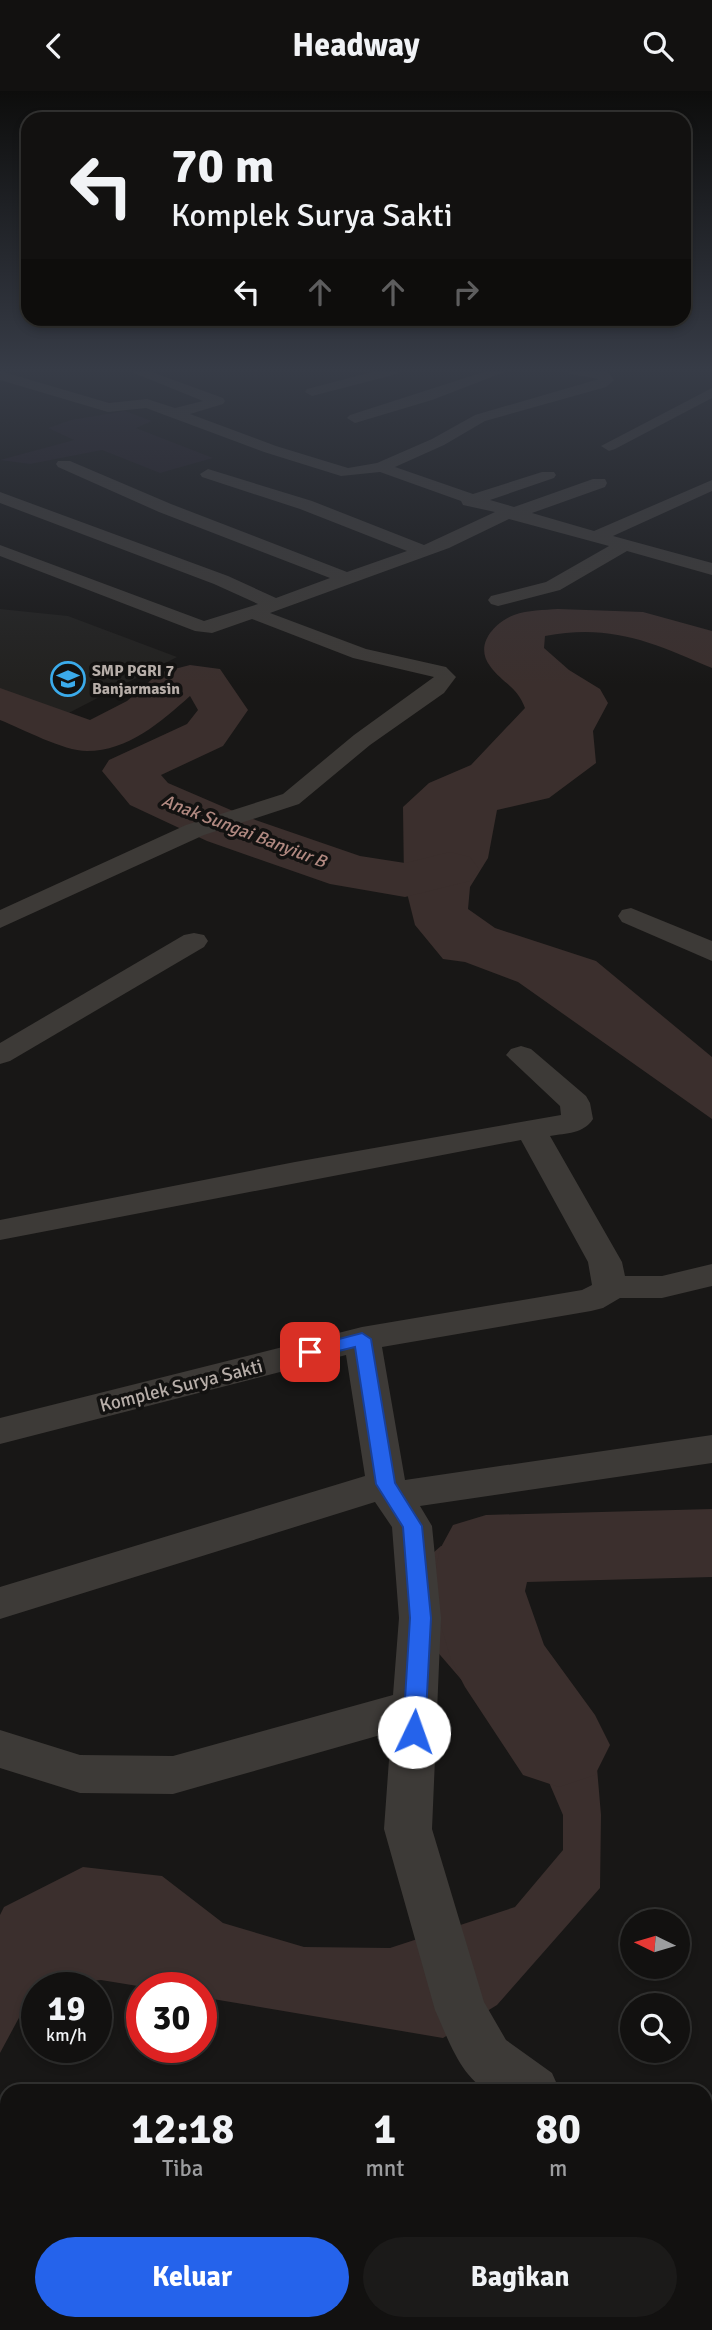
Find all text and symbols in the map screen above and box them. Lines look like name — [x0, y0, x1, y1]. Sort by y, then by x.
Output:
text: Headway — [292, 26, 420, 65]
icon: back — [35, 27, 73, 65]
icon: search — [639, 27, 677, 65]
text: 70 m — [171, 136, 274, 196]
icon: left — [56, 140, 147, 231]
text: Komplek Surya Sakti — [171, 196, 453, 235]
icon: left — [228, 273, 266, 311]
icon: ahead — [301, 273, 339, 311]
icon: ahead — [374, 273, 412, 311]
icon: right — [447, 273, 485, 311]
school or university icon: SMP PGRI 7 Banjarmasin — [49, 660, 87, 698]
place label: SMP PGRI 7 Banjarmasin — [92, 661, 180, 699]
water label: Anak Sungai Banyiur B — [159, 789, 330, 873]
pin — [280, 1322, 340, 1382]
icon: arrive — [291, 1333, 329, 1371]
street label: Komplek Surya Sakti — [97, 1354, 265, 1418]
position arrow — [377, 1695, 451, 1769]
north arrow — [620, 1909, 690, 1979]
map controls — [620, 1909, 690, 2063]
speed limit sign: 30 — [126, 1972, 217, 2063]
text: 19 — [48, 1987, 85, 2030]
button: search — [620, 1993, 690, 2063]
text: km/h — [46, 2024, 87, 2046]
text: 12:18 — [131, 2104, 234, 2155]
text: 1 — [374, 2104, 396, 2155]
text: 80 — [535, 2104, 581, 2155]
text: Tiba — [162, 2154, 203, 2183]
text: mnt — [365, 2154, 404, 2183]
text: m — [549, 2154, 567, 2183]
button: Keluar — [35, 2237, 349, 2317]
button: Bagikan — [363, 2237, 677, 2317]

